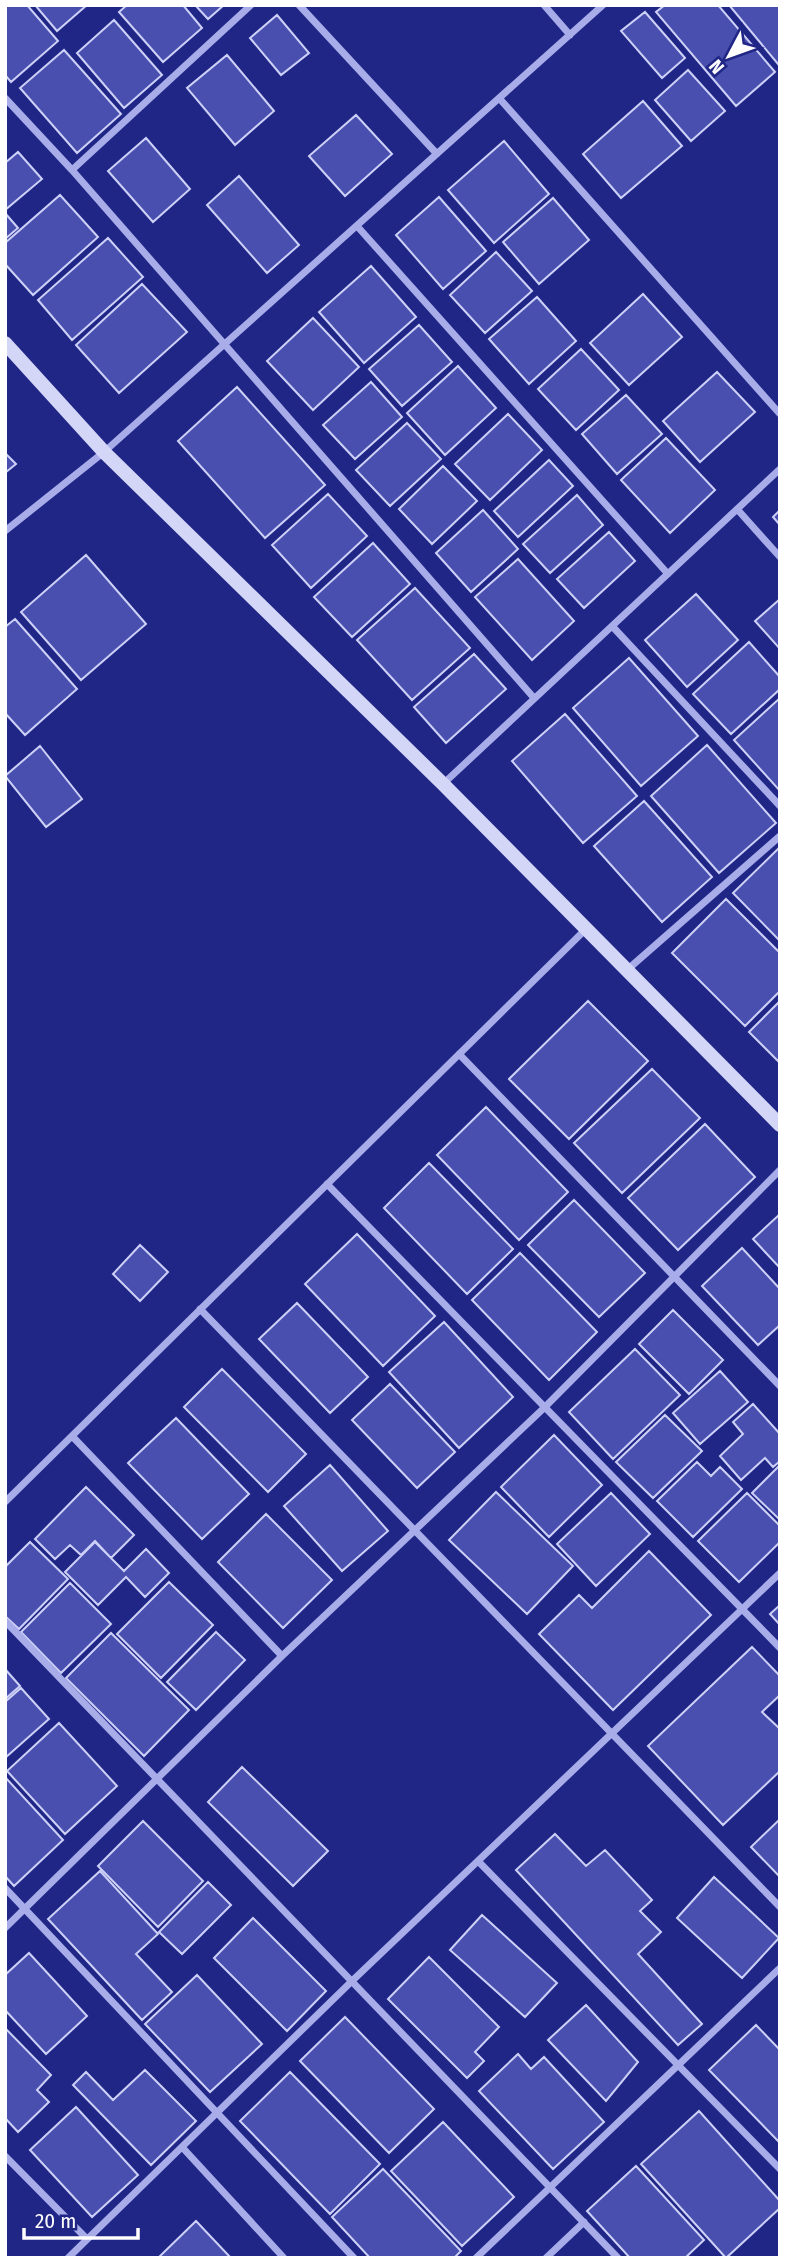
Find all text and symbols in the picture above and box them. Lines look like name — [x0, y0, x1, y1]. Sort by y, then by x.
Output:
north arrow — [694, 21, 764, 91]
text: N — [704, 55, 729, 79]
scale bar — [24, 2196, 138, 2240]
text: 20 m — [35, 2208, 76, 2234]

